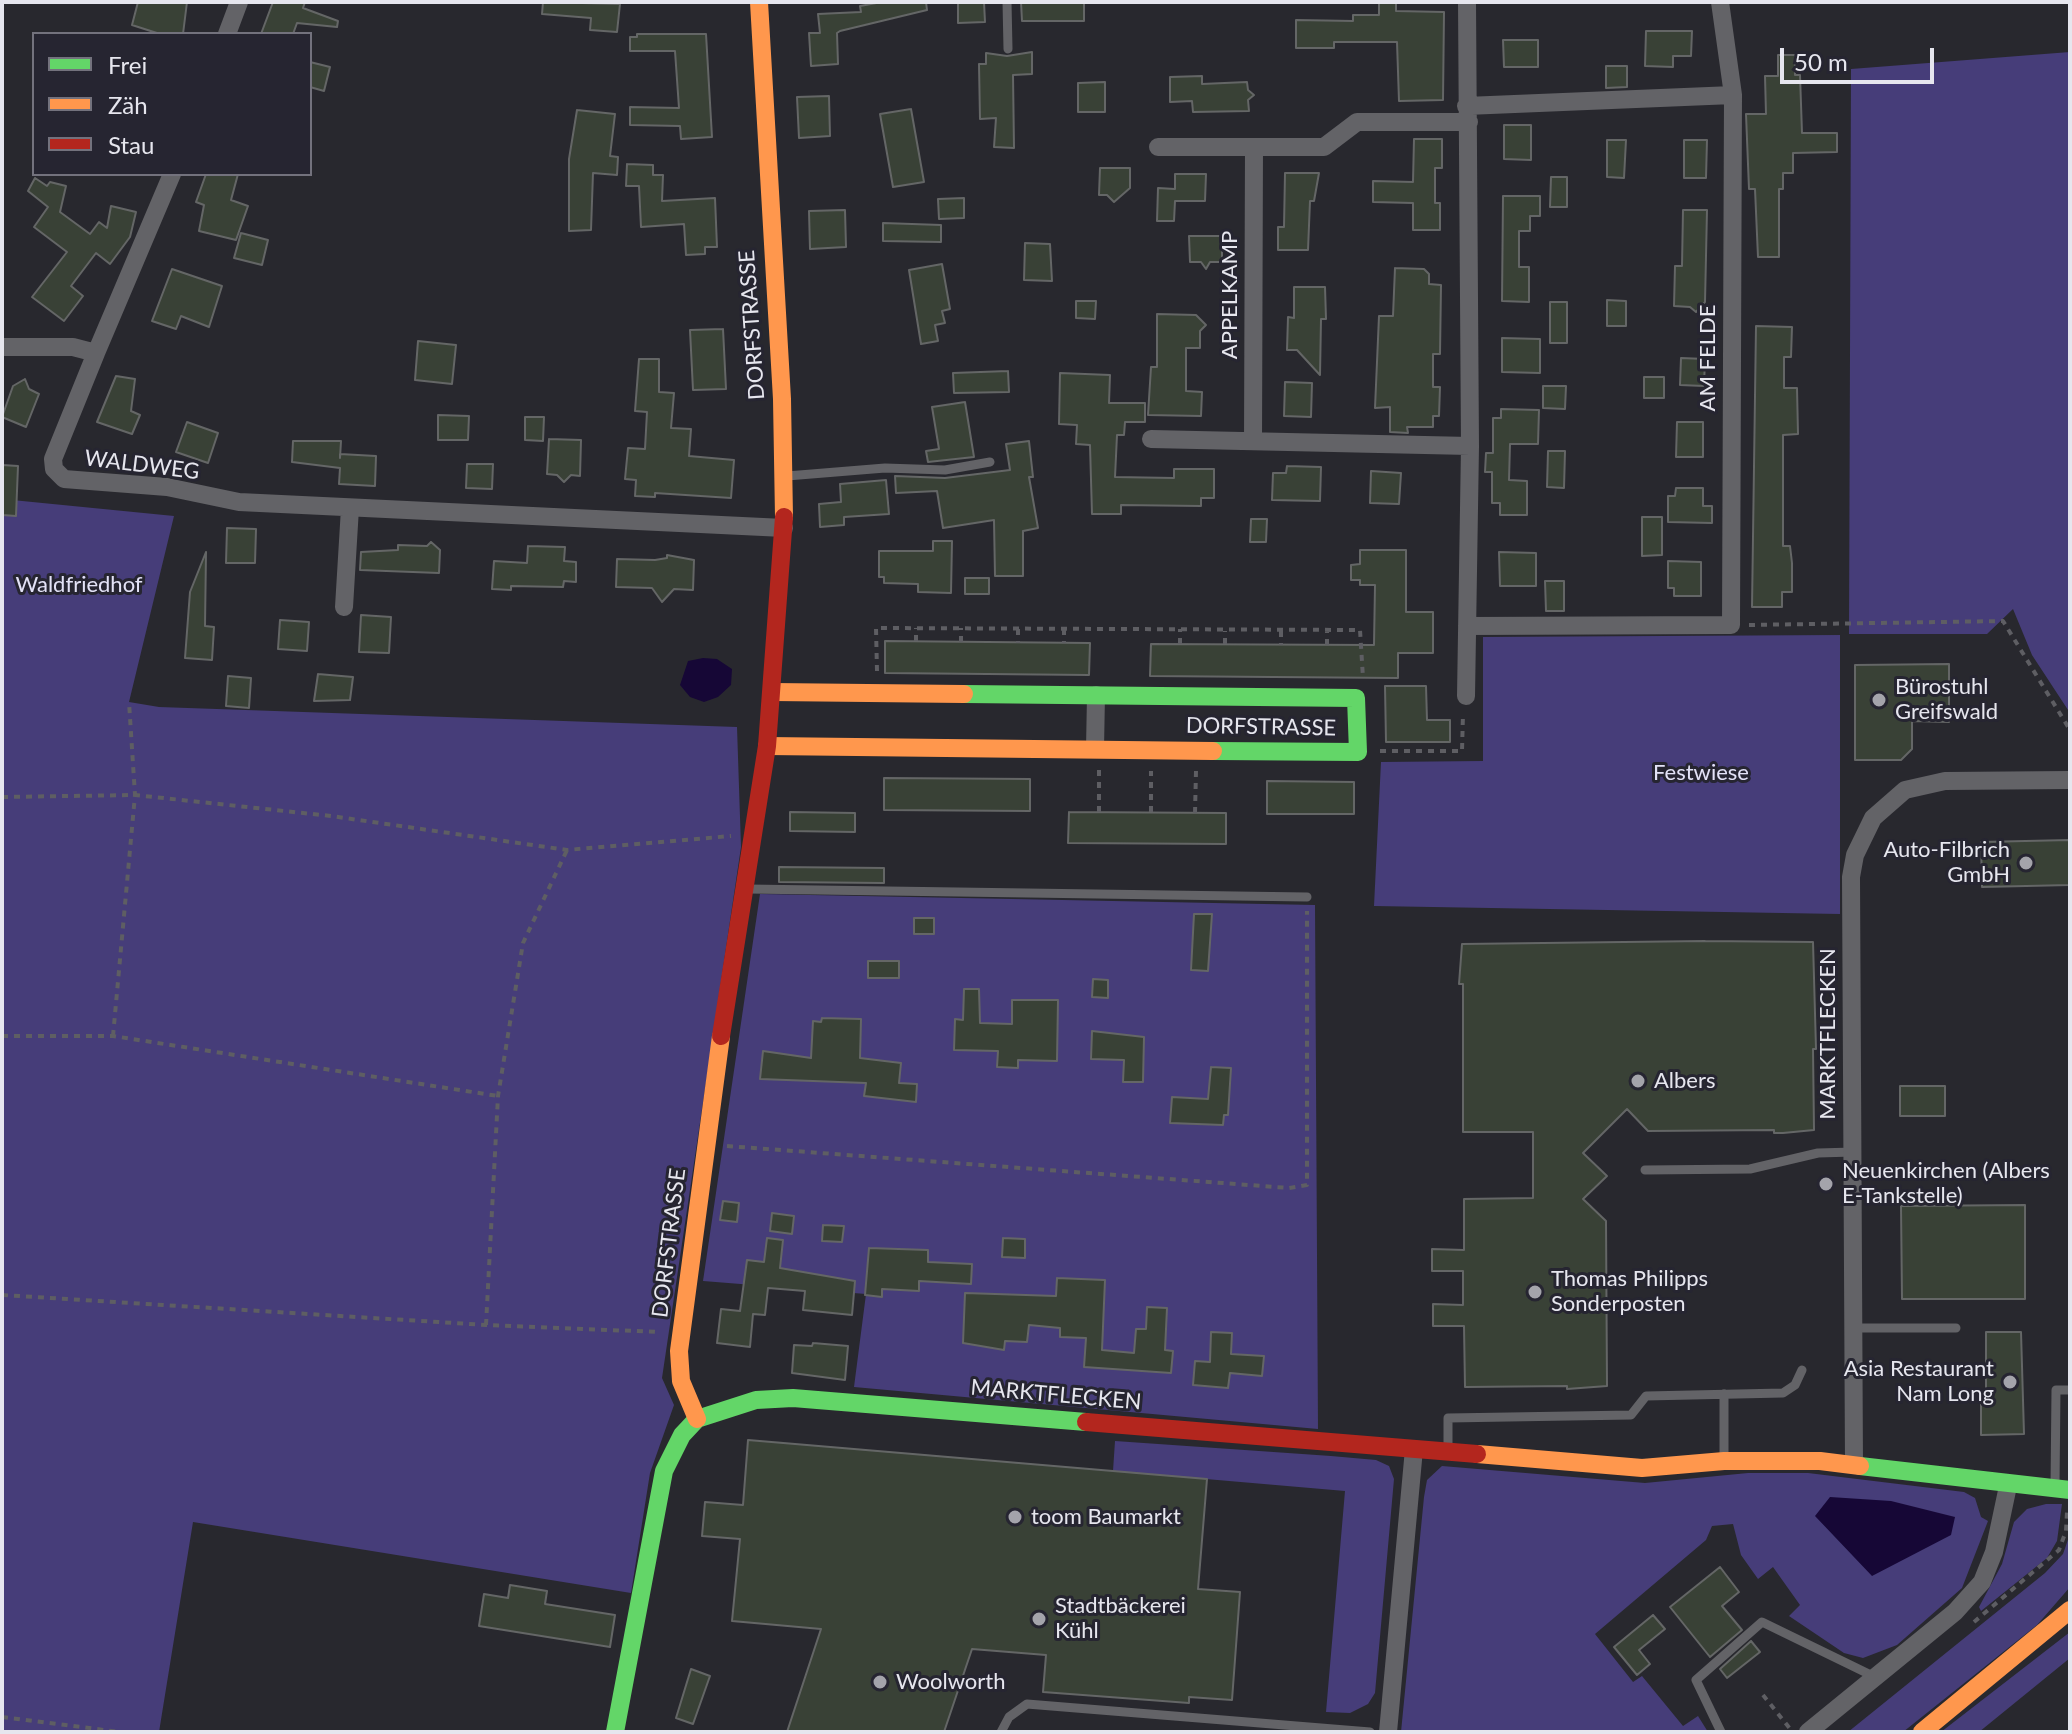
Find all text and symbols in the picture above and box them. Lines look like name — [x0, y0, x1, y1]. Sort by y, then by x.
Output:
legend — [32, 32, 312, 176]
scale bar — [1784, 32, 1938, 82]
text: 50 m — [1794, 47, 1848, 76]
text: Frei — [108, 50, 147, 79]
text: Zäh — [108, 90, 148, 119]
text: Stau — [108, 130, 154, 159]
street label: APPELKAMP — [1217, 231, 1243, 359]
street label: DORFSTRASSE — [734, 249, 770, 401]
street label: AM FELDE — [1695, 305, 1721, 411]
street label: WALDWEG — [83, 445, 201, 485]
park label: Waldfriedhof — [15, 572, 143, 598]
place label: Bürostuhl Greifswald — [1895, 674, 1998, 726]
marker: Bürostuhl Greifswald — [1870, 691, 1888, 709]
street label: DORFSTRASSE — [1186, 712, 1336, 742]
park label: Festwiese — [1653, 760, 1749, 786]
place label: Auto-Filbrich GmbH — [1883, 837, 2010, 888]
marker: Auto-Filbrich GmbH — [2017, 854, 2035, 872]
street label: MARKTFLECKEN — [1815, 948, 1841, 1120]
place label: Albers — [1654, 1068, 1715, 1094]
marker: Albers — [1629, 1072, 1647, 1090]
place label: Neuenkirchen (Albers E-Tankstelle) — [1842, 1158, 2050, 1210]
street label: DORFSTRASSE — [647, 1167, 691, 1319]
marker: Neuenkirchen (Albers E-Tankstelle) — [1817, 1175, 1835, 1193]
place label: Thomas Philipps Sonderposten — [1551, 1266, 1708, 1318]
marker: Thomas Philipps Sonderposten — [1526, 1283, 1544, 1301]
place label: Asia Restaurant Nam Long — [1844, 1356, 1994, 1408]
marker: Asia Restaurant Nam Long — [2001, 1373, 2019, 1391]
street label: MARKTFLECKEN — [969, 1374, 1143, 1416]
place label: toom Baumarkt — [1031, 1504, 1181, 1530]
marker: toom Baumarkt — [1006, 1508, 1024, 1526]
place label: Stadtbäckerei Kühl — [1055, 1593, 1186, 1644]
marker: Stadtbäckerei Kühl — [1030, 1610, 1048, 1628]
place label: Woolworth — [896, 1669, 1005, 1695]
marker: Woolworth — [871, 1673, 889, 1691]

